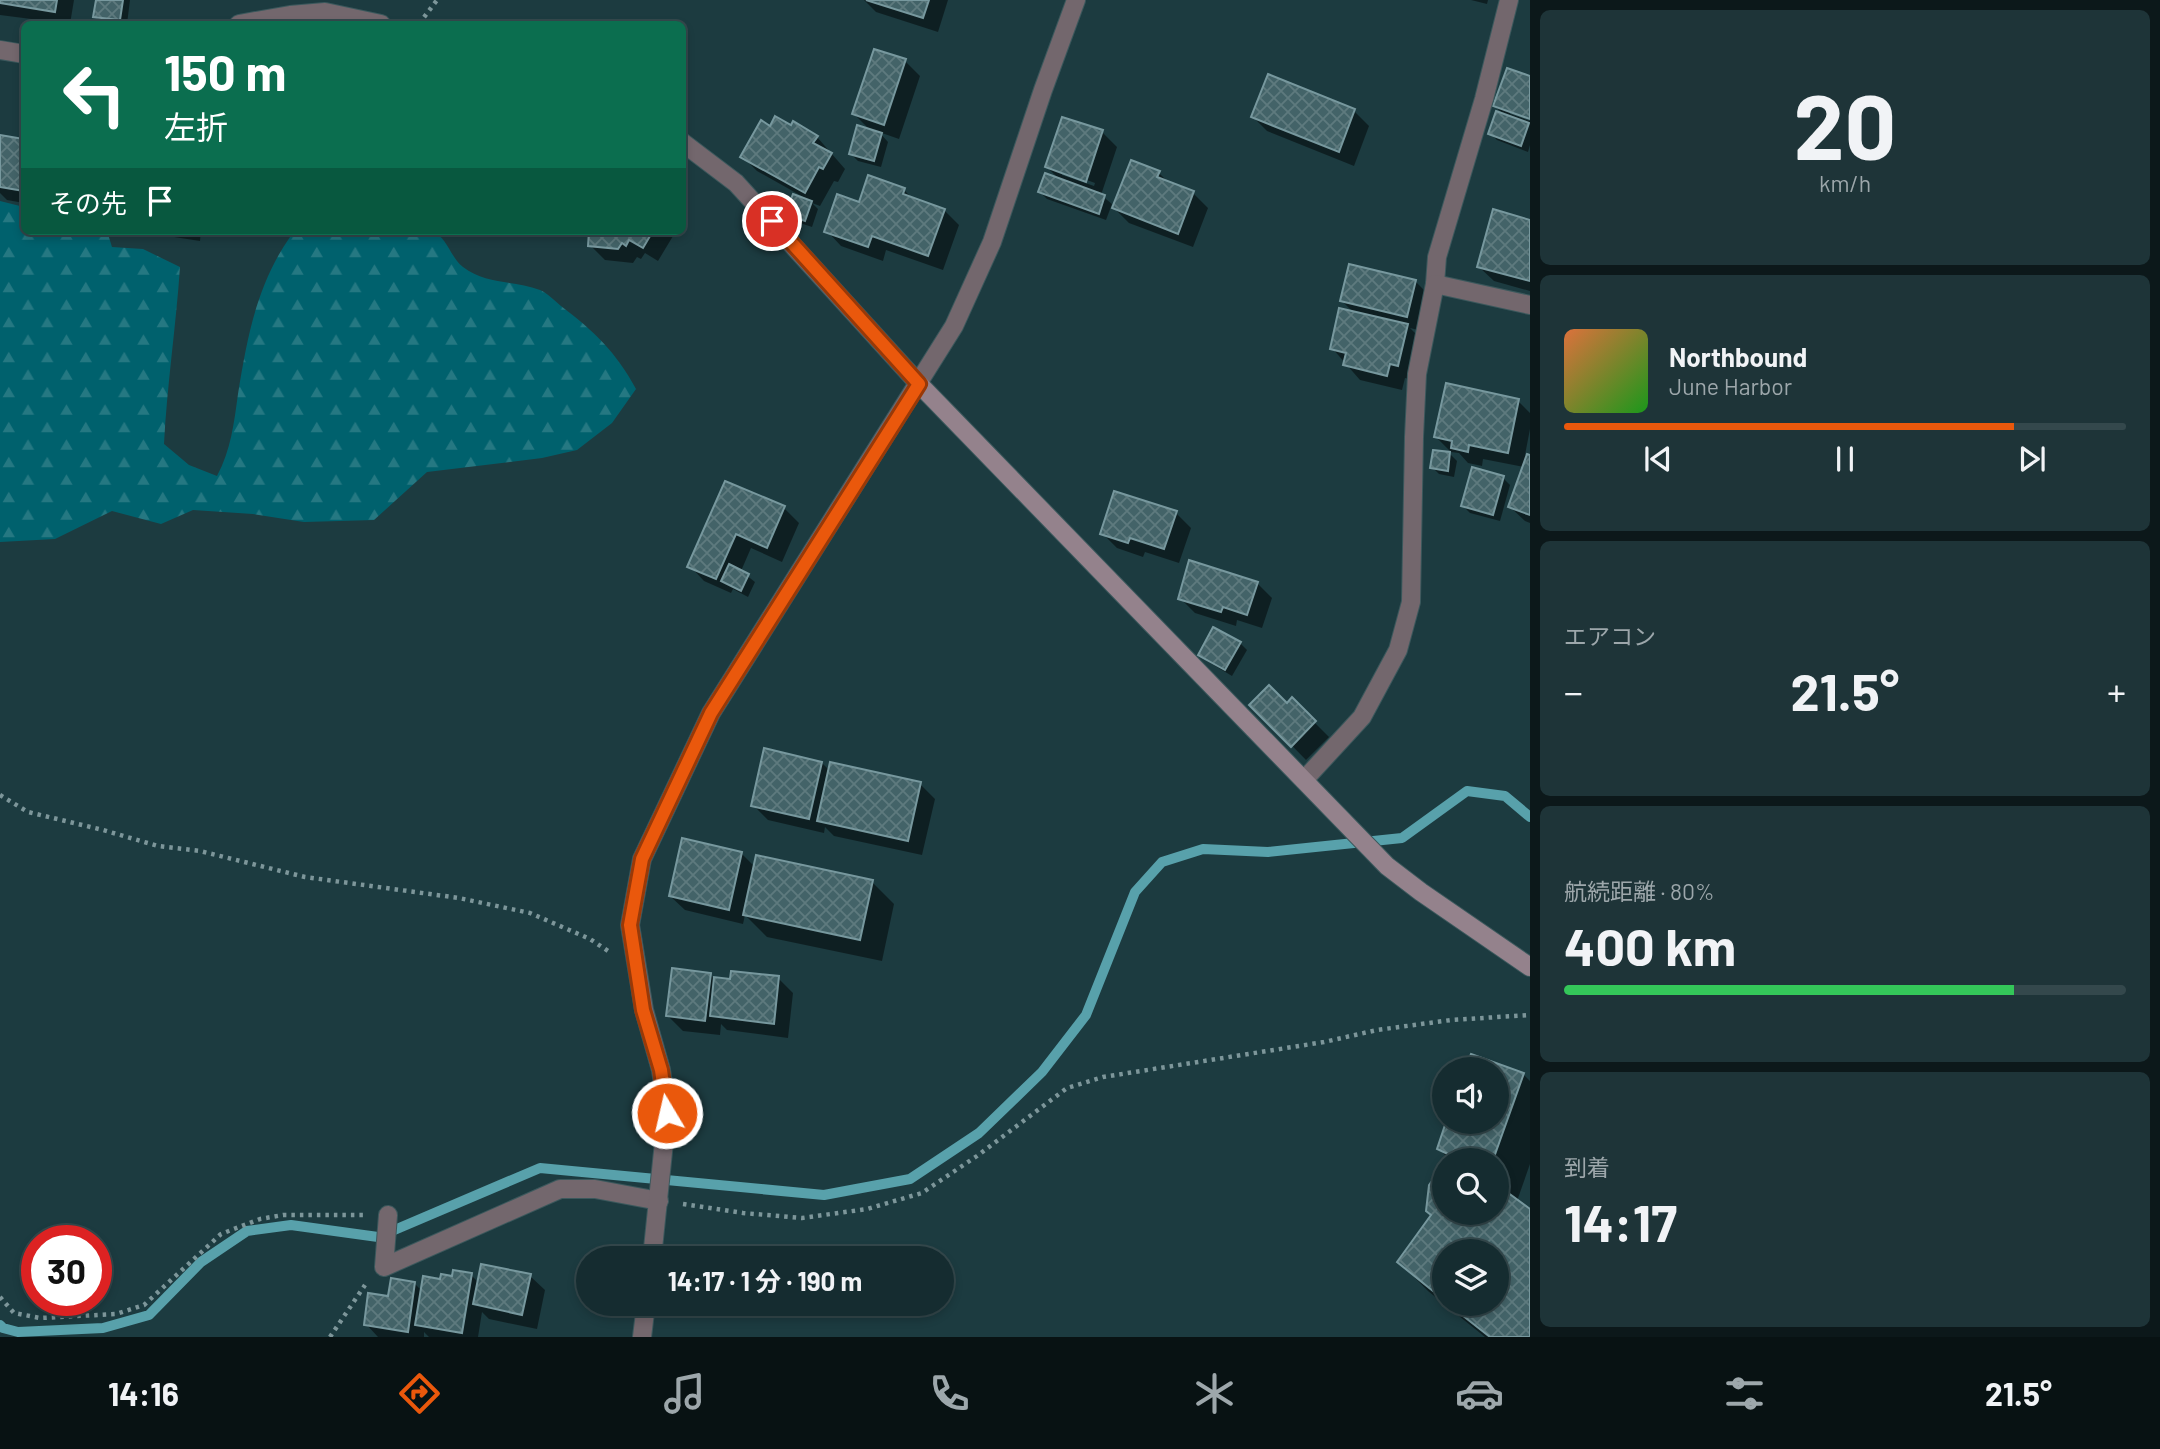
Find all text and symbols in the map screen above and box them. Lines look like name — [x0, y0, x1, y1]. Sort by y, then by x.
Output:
text: 150 m — [164, 42, 286, 101]
icon: left — [49, 49, 140, 140]
text: 20 — [1794, 69, 1896, 178]
text: 左折 — [164, 107, 228, 145]
text: km/h — [1819, 169, 1871, 197]
icon: arrive — [141, 182, 179, 220]
text: その先 — [49, 187, 127, 218]
pin — [742, 191, 802, 251]
icon: arrive — [753, 202, 791, 240]
text: Northbound — [1669, 341, 1807, 372]
text: June Harbor — [1669, 372, 1792, 400]
icon: previous — [1639, 440, 1677, 478]
icon: pause — [1826, 440, 1864, 478]
icon: next — [2013, 440, 2051, 478]
text: エアコン — [1564, 622, 1656, 650]
text: 21.5° — [1791, 659, 1899, 721]
text: − — [1564, 668, 1583, 714]
text: + — [2107, 668, 2126, 714]
text: 航続距離 · 80% — [1564, 877, 1715, 905]
text: 400 km — [1564, 914, 1736, 976]
map controls — [1432, 1057, 1509, 1316]
button: sound — [1432, 1057, 1509, 1134]
position arrow — [630, 1076, 704, 1150]
button: search — [1432, 1148, 1509, 1225]
text: 到着 — [1564, 1153, 1610, 1181]
text: 14:17 — [1564, 1190, 1677, 1252]
speed limit sign: 30 — [21, 1225, 112, 1316]
button: layers — [1432, 1239, 1509, 1316]
text: 14:17 · 1 分 · 190 m — [668, 1265, 862, 1296]
icon: directions — [395, 1369, 444, 1418]
icon: music — [660, 1369, 709, 1418]
icon: phone — [925, 1369, 974, 1418]
icon: climate — [1190, 1369, 1239, 1418]
icon: car — [1455, 1369, 1504, 1418]
icon: filters — [1720, 1369, 1769, 1418]
text: 14:16 — [108, 1374, 179, 1412]
text: 21.5° — [1985, 1374, 2052, 1412]

